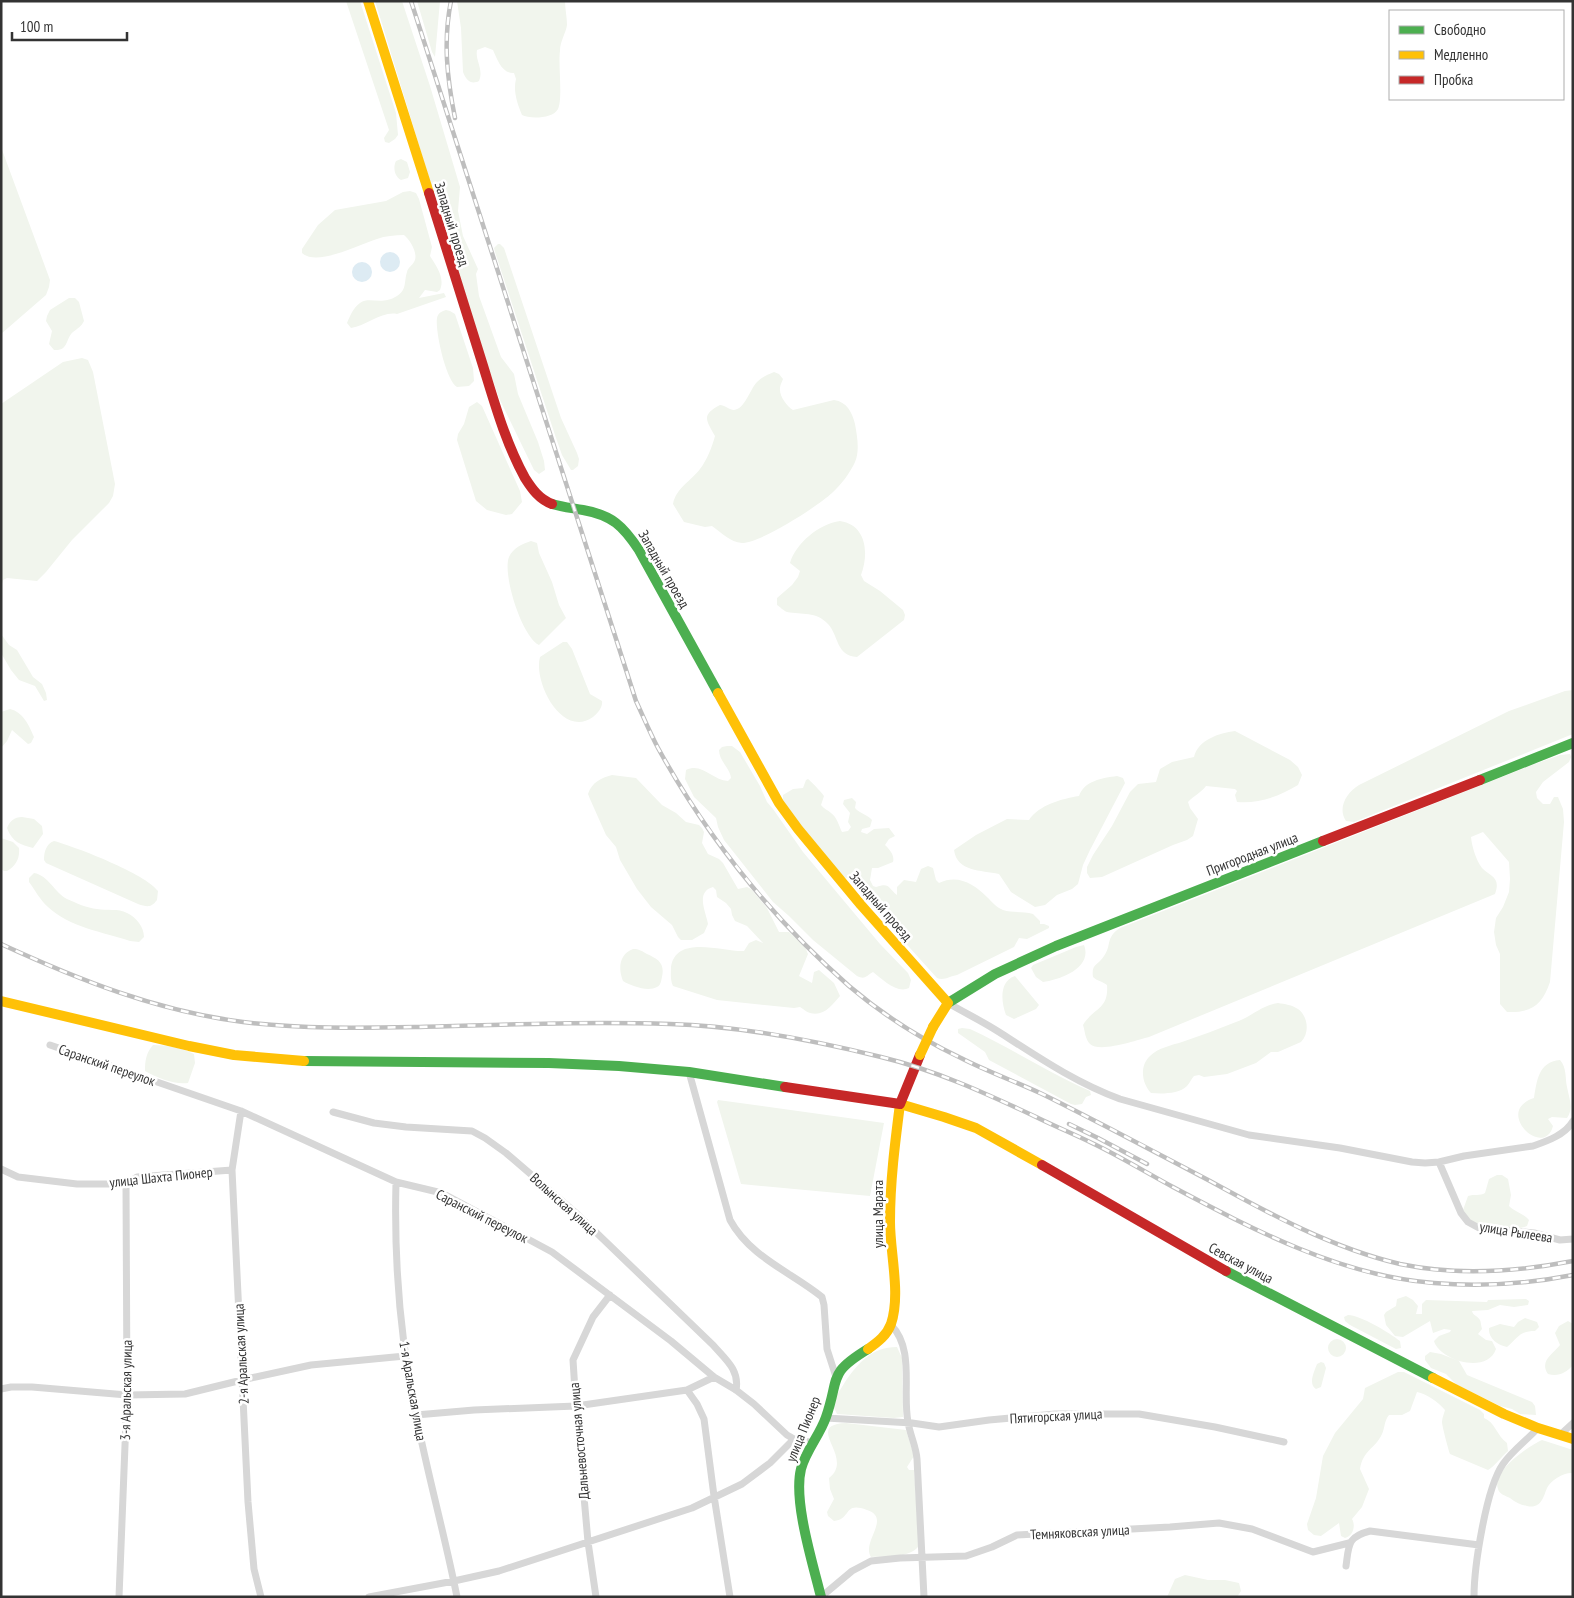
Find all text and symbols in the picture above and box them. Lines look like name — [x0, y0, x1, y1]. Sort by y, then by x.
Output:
scale bar — [12, 10, 128, 42]
legend — [1389, 10, 1564, 100]
text: 100 m — [20, 17, 53, 36]
text: Свободно — [1434, 20, 1486, 39]
text: Медленно — [1434, 45, 1488, 64]
text: Пробка — [1434, 70, 1473, 89]
street label: Западный проезд — [431, 180, 473, 268]
street label: Западный проезд — [634, 527, 694, 611]
street label: Пригородная улица — [1204, 828, 1300, 880]
street label: Западный проезд — [846, 867, 916, 945]
street label: Саранский переулок — [56, 1040, 158, 1090]
street label: улица Шахта Пионер — [109, 1163, 213, 1191]
street label: Волынская улица — [526, 1169, 602, 1239]
street label: улица Марата — [869, 1180, 887, 1248]
street label: Саранский переулок — [433, 1185, 532, 1247]
street label: улица Рылеева — [1478, 1217, 1554, 1247]
street label: Севская улица — [1206, 1239, 1276, 1287]
street label: 2-я Аральская улица — [229, 1303, 253, 1405]
street label: 3-я Аральская улица — [116, 1340, 136, 1440]
street label: 1-я Аральская улица — [395, 1340, 431, 1442]
street label: Дальневосточная улица — [565, 1382, 593, 1500]
street label: улица Пионер — [782, 1394, 824, 1464]
street label: Пятигорская улица — [1009, 1405, 1103, 1427]
street label: Темняковская улица — [1030, 1520, 1130, 1544]

